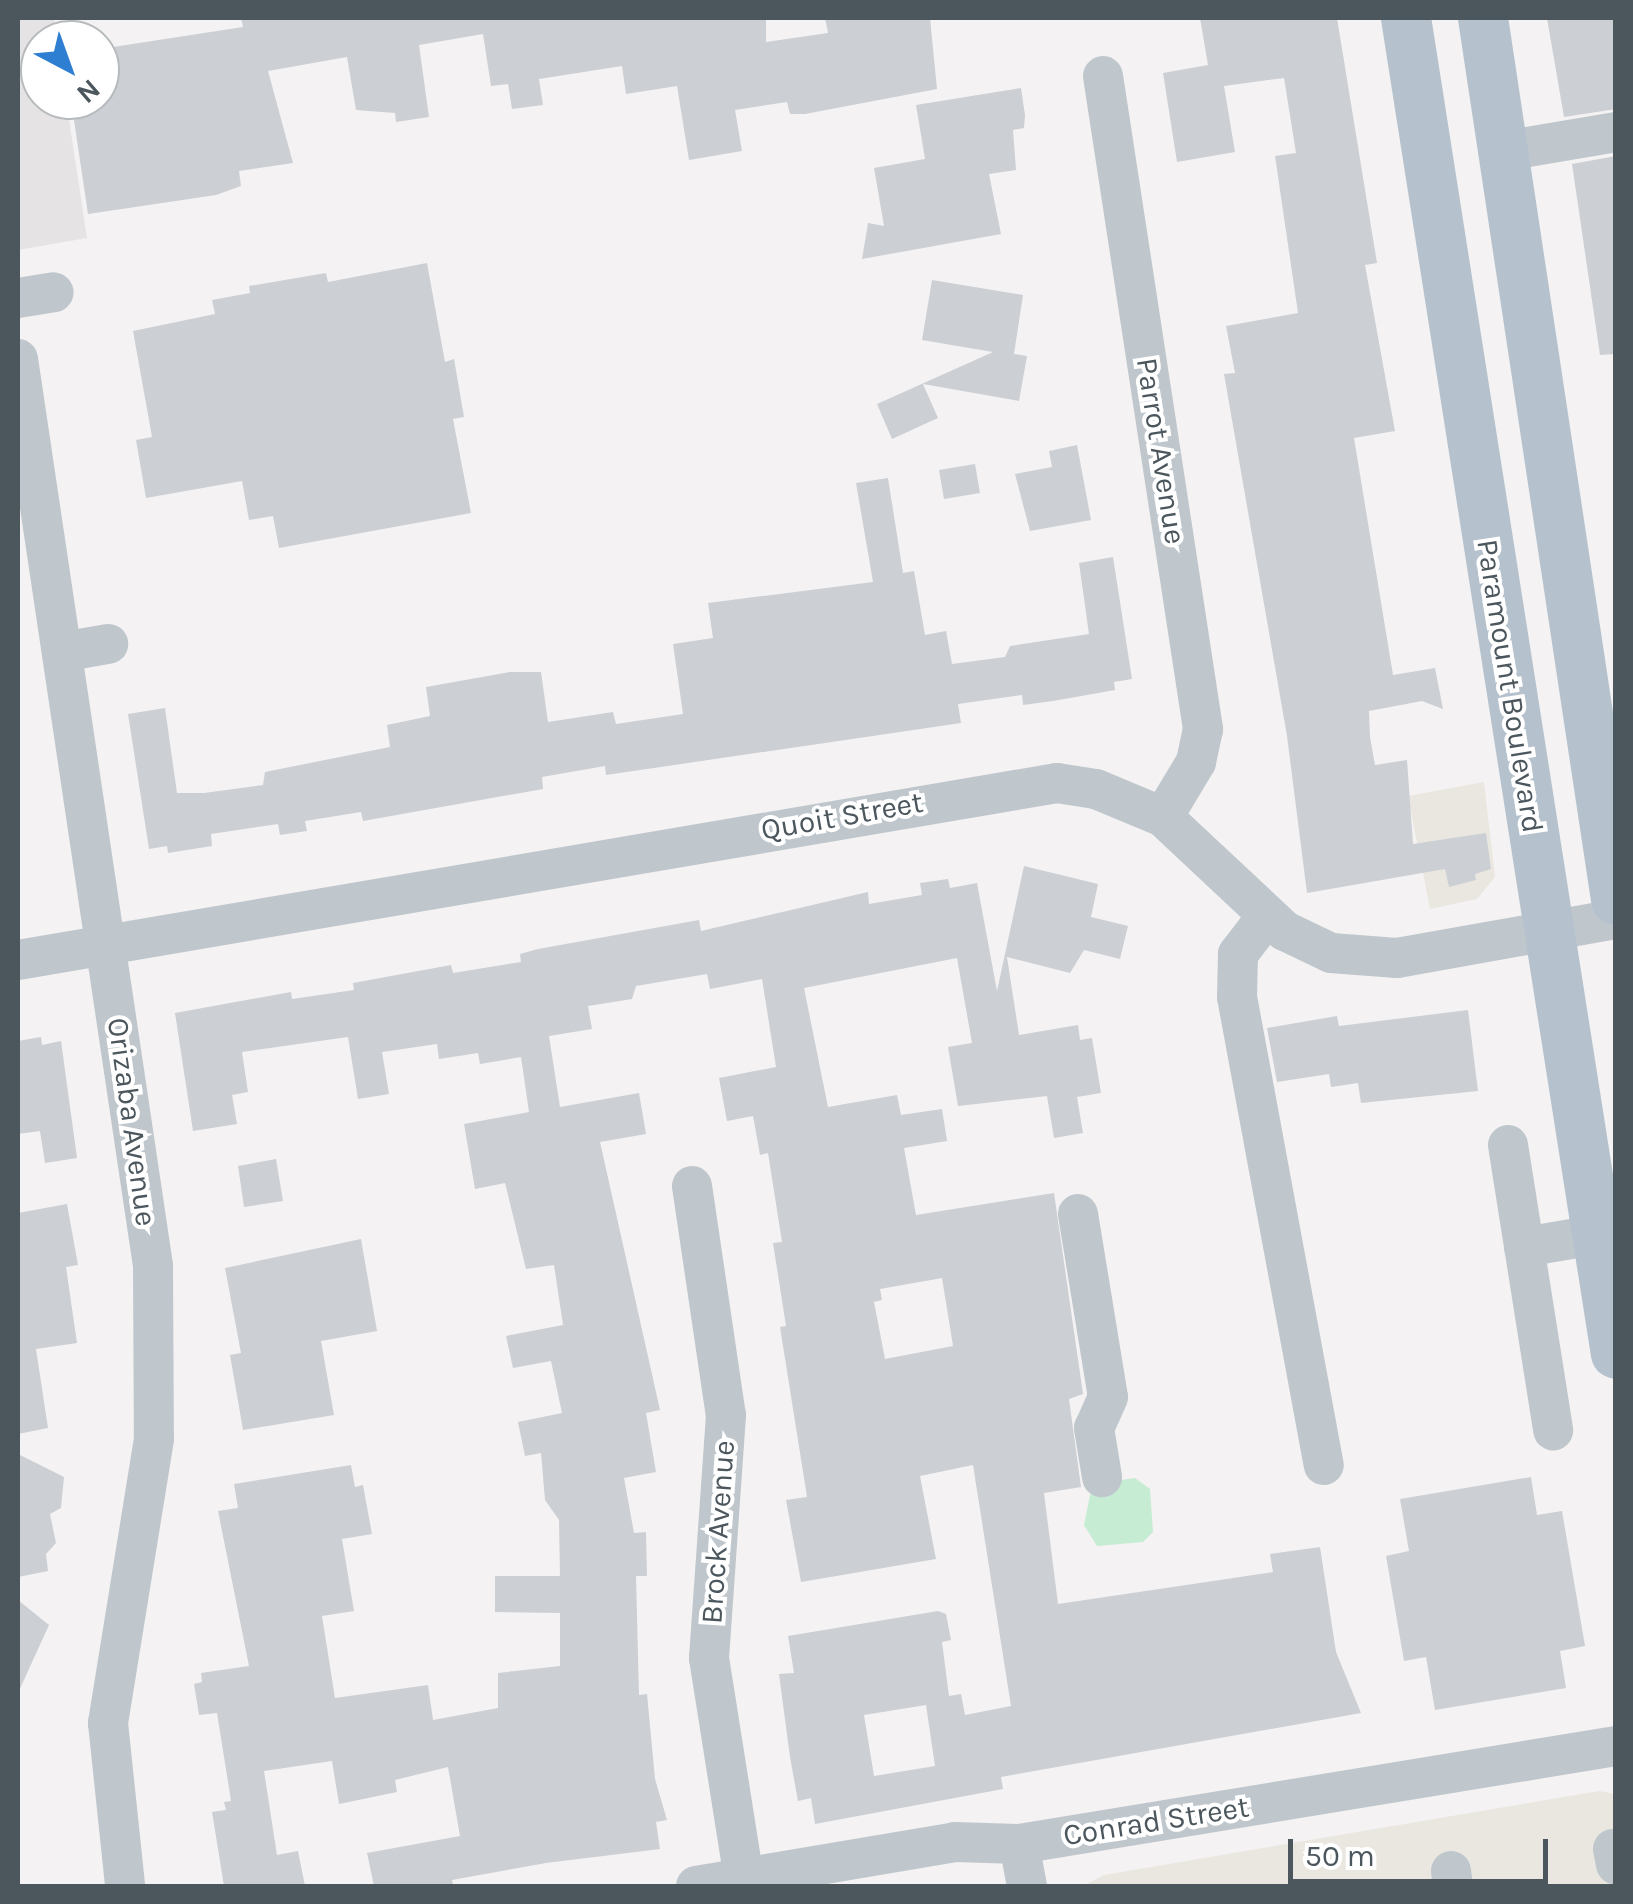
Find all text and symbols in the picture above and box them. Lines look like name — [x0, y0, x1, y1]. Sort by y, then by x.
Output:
north arrow — [20, 20, 120, 120]
text: N — [70, 72, 107, 111]
street label: Parrot Avenue — [1128, 355, 1194, 547]
street label: Paramount Boulevard — [1469, 537, 1551, 835]
street label: Quoit Street — [758, 784, 926, 848]
street label: Orizaba Avenue — [100, 1015, 164, 1229]
street label: Brock Avenue — [694, 1439, 742, 1625]
street label: Conrad Street — [1061, 1789, 1251, 1853]
scale bar — [1293, 1819, 1553, 1881]
text: 50 m — [1305, 1838, 1375, 1874]

